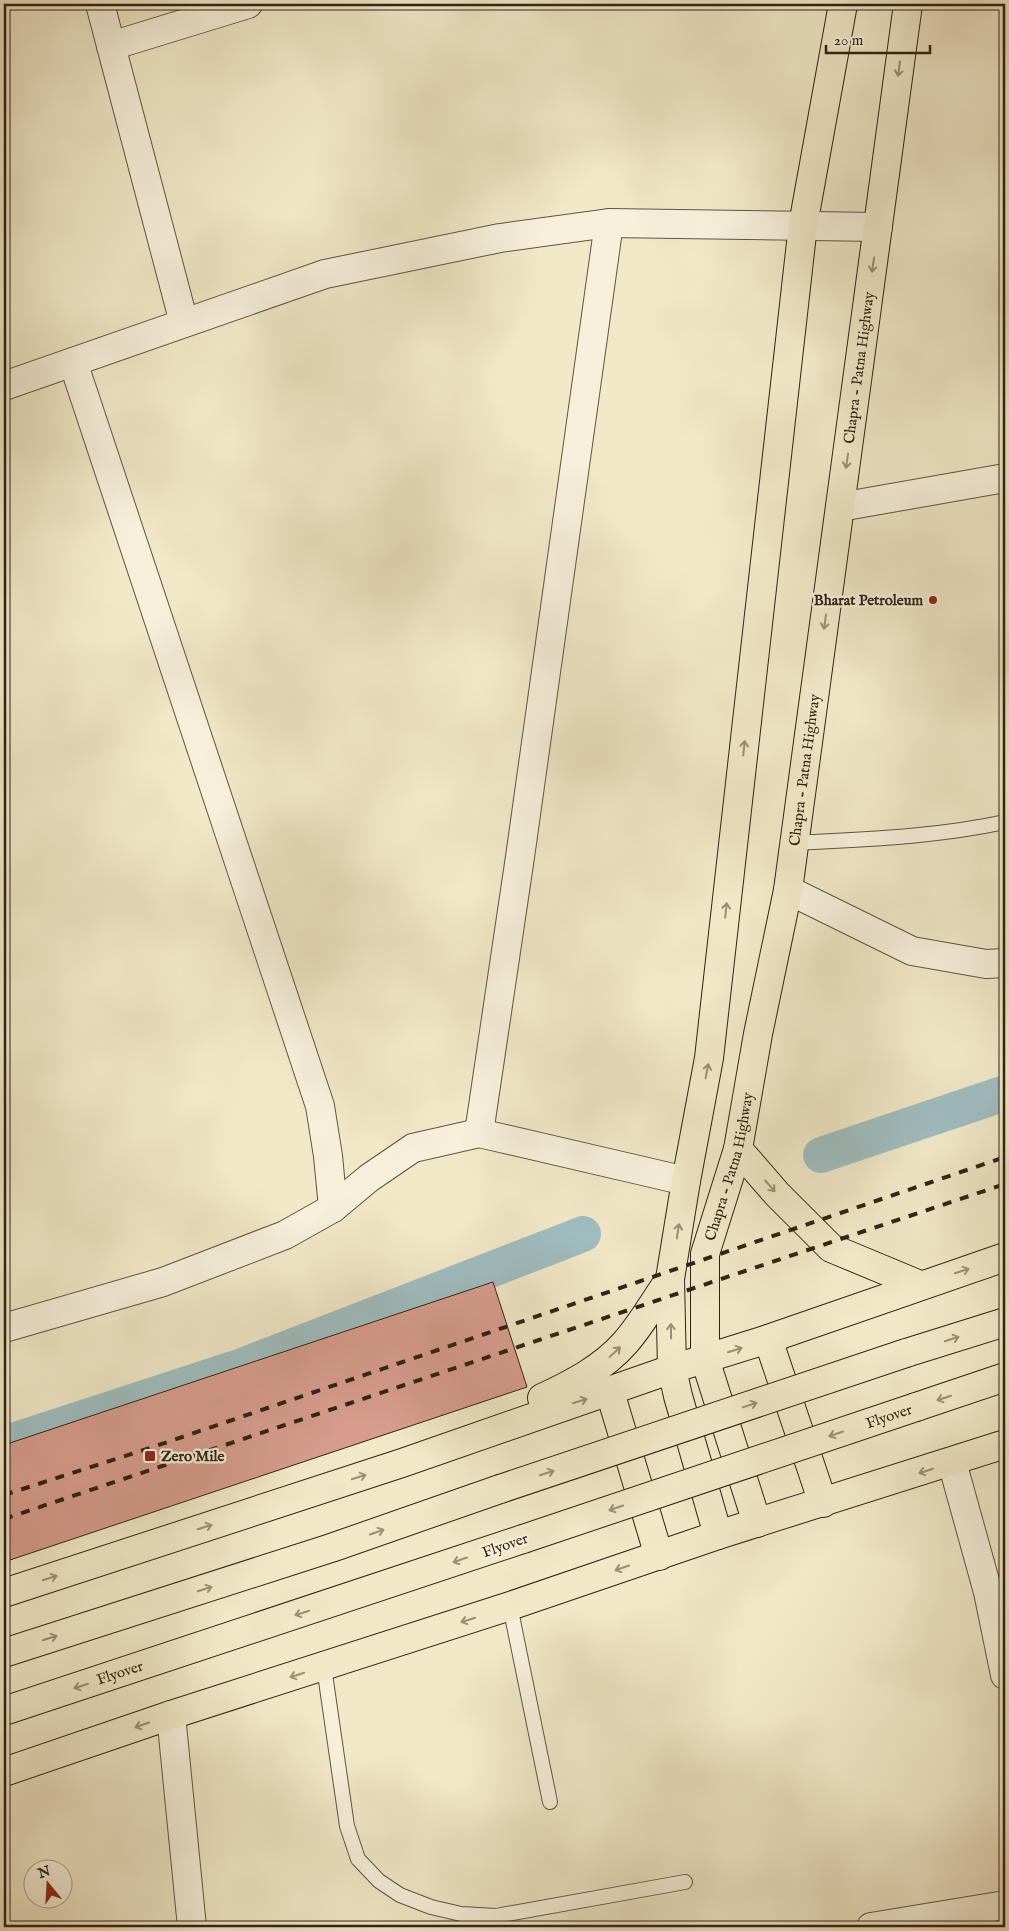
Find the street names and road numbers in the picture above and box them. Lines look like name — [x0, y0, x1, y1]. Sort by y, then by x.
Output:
street label: Chapra - Patna Highway — [840, 290, 879, 445]
street label: Chapra - Patna Highway — [785, 692, 825, 847]
street label: Chapra - Patna Highway — [701, 1090, 758, 1243]
street label: Flyover — [864, 1400, 915, 1433]
street label: Flyover — [480, 1529, 531, 1562]
street label: Flyover — [94, 1656, 146, 1690]

